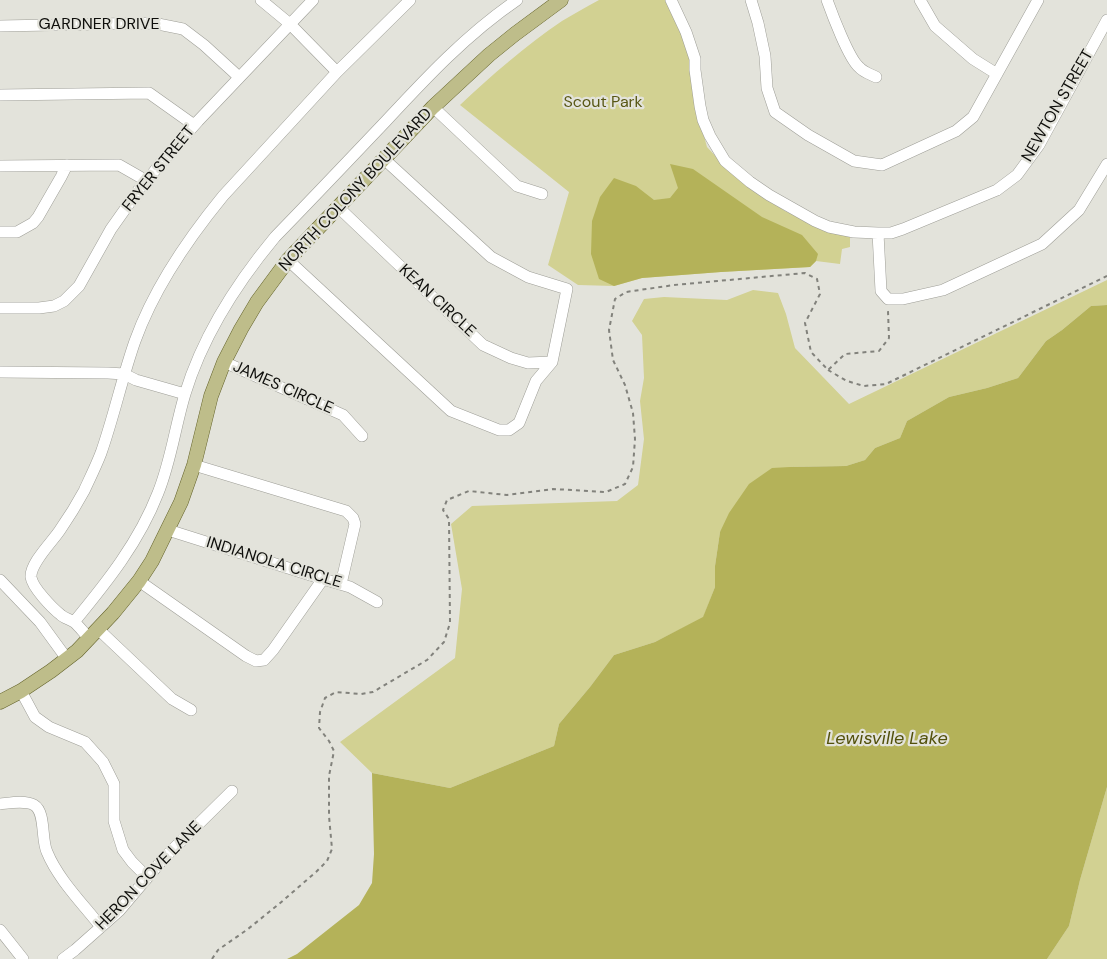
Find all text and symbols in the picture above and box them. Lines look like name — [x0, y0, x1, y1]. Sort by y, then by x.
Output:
street label: GARDNER DRIVE — [38, 15, 160, 35]
street label: NEWTON STREET — [1018, 47, 1098, 165]
park label: Scout Park — [563, 93, 643, 113]
street label: NORTH COLONY BOULEVARD — [275, 105, 437, 275]
street label: FRYER STREET — [119, 122, 199, 216]
street label: KEAN CIRCLE — [395, 261, 479, 341]
street label: JAMES CIRCLE — [230, 357, 336, 419]
street label: INDIANOLA CIRCLE — [204, 533, 344, 593]
water label: Lewisville Lake — [826, 728, 948, 750]
street label: HERON COVE LANE — [92, 818, 206, 934]

